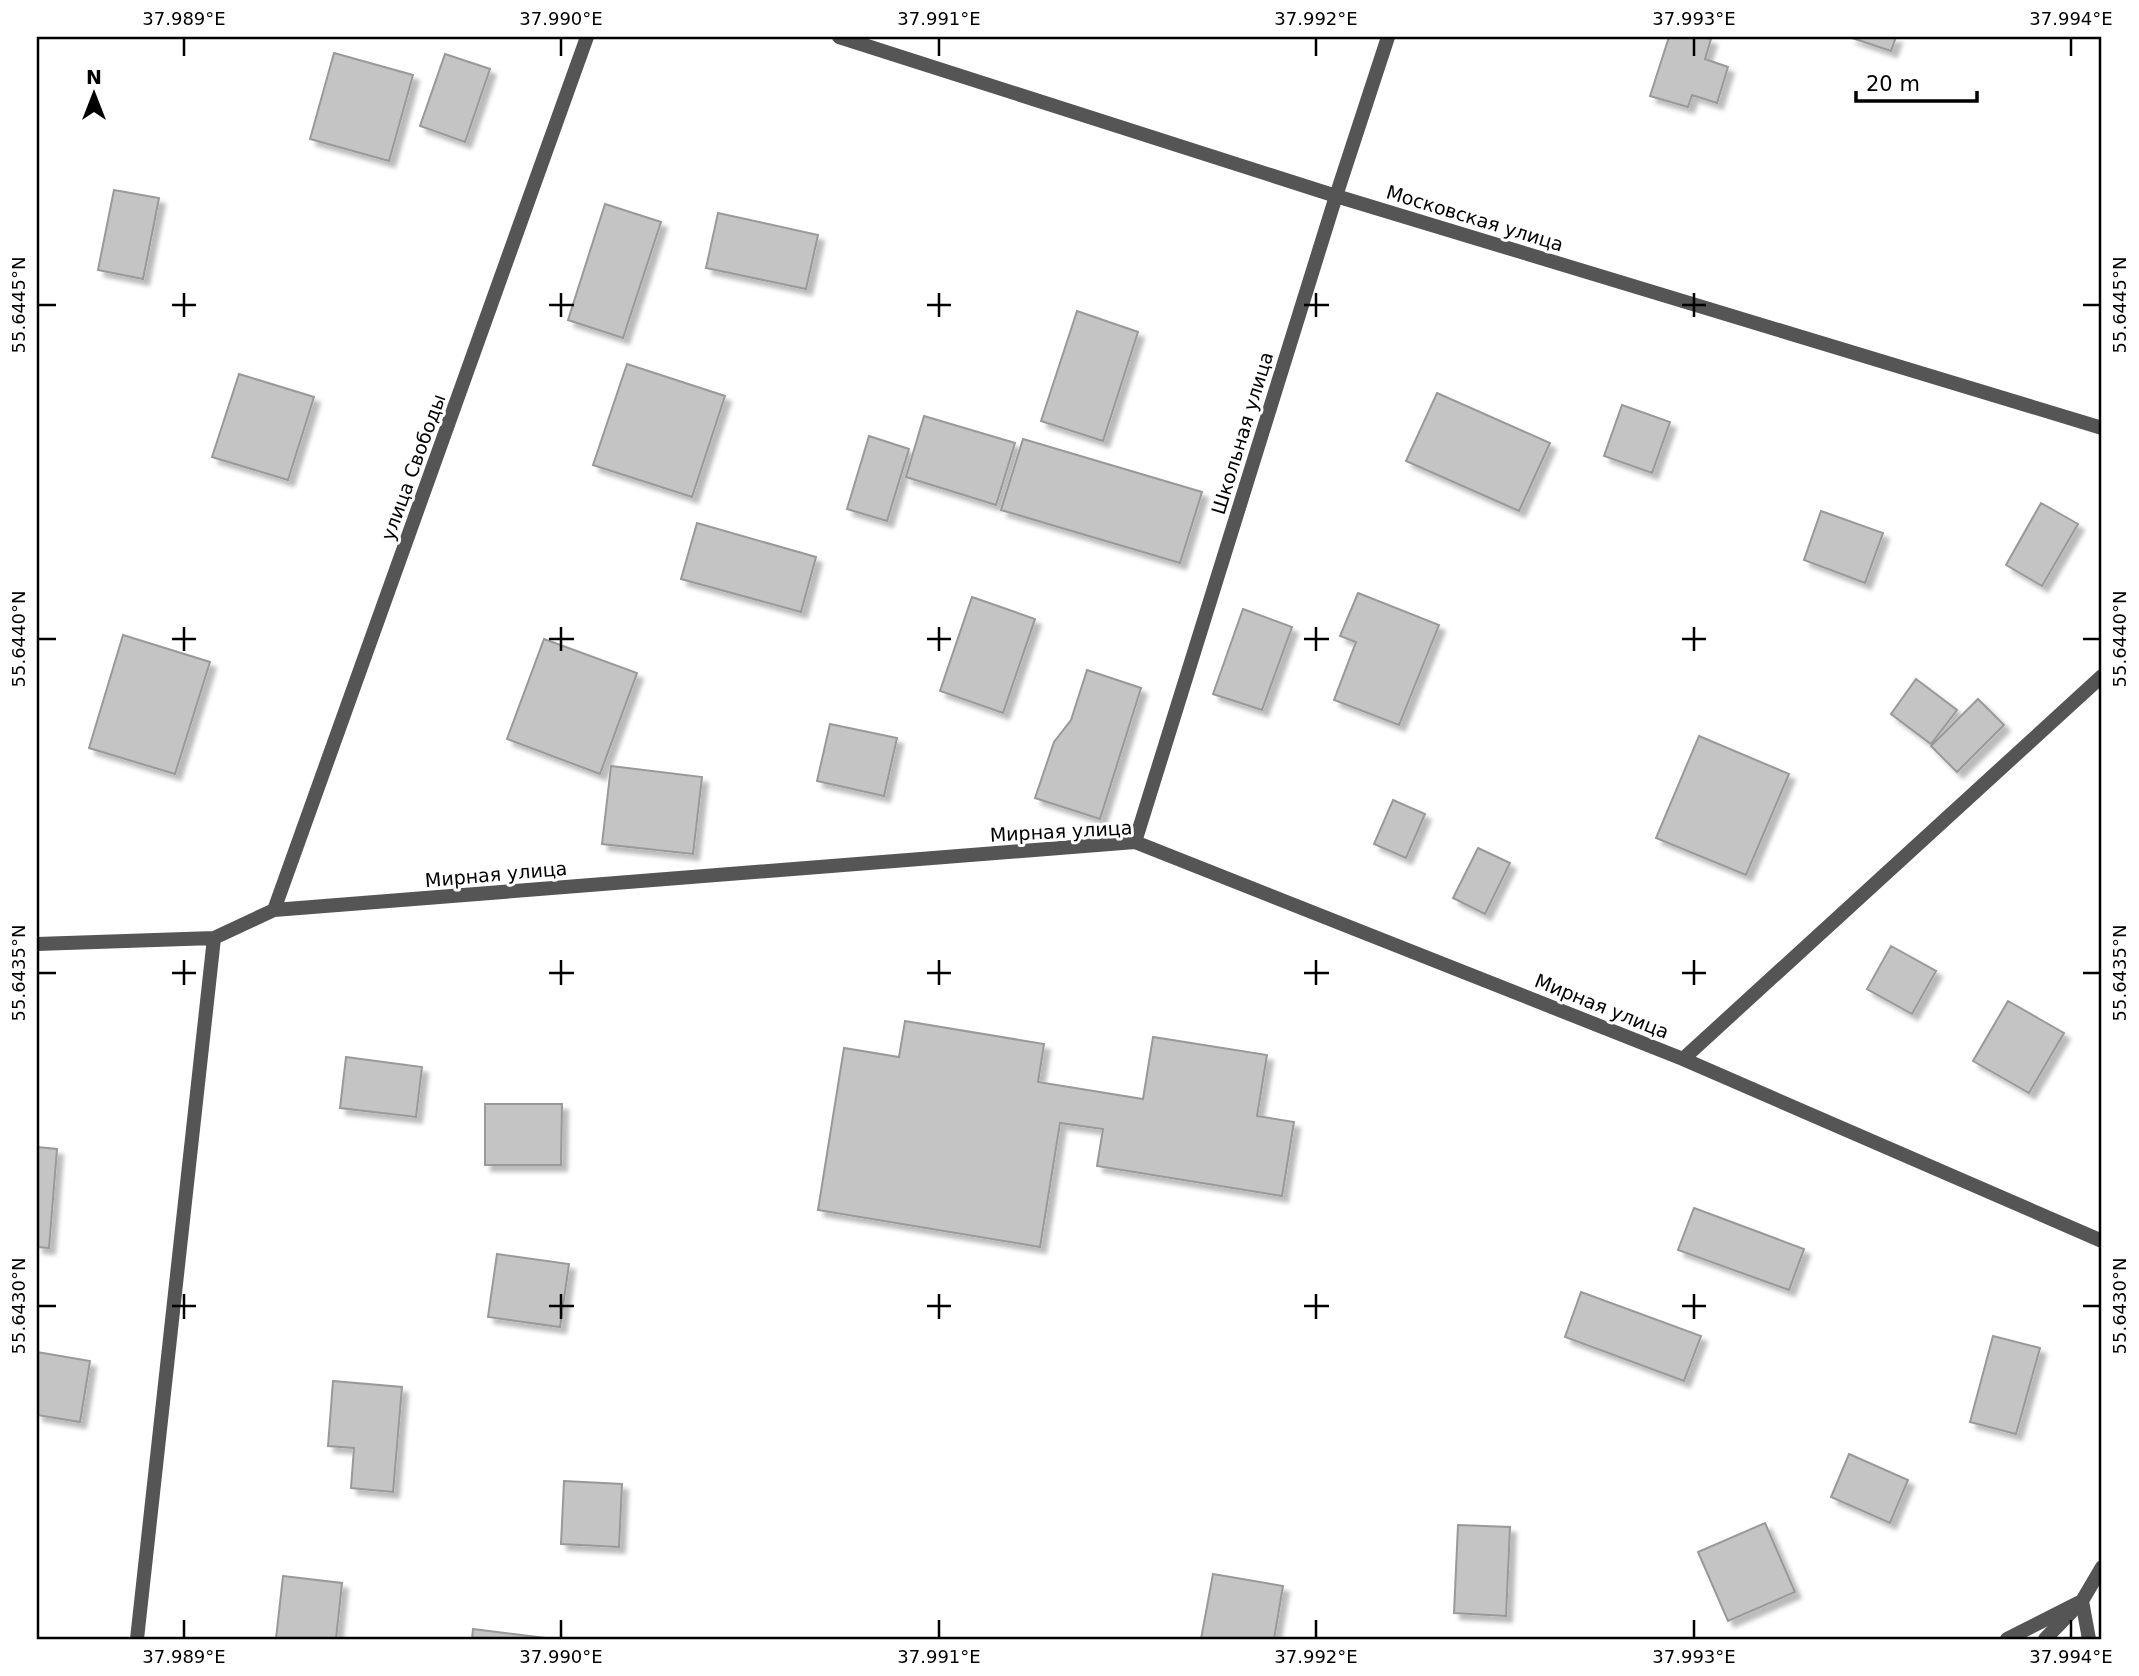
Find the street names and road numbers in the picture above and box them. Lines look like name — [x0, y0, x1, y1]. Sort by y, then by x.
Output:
street label: Московская улица — [1384, 181, 1566, 255]
street label: Школьная улица — [1207, 349, 1277, 517]
street label: улица Свободы — [376, 391, 450, 543]
street label: Мирная улица — [989, 816, 1133, 846]
street label: Мирная улица — [424, 857, 568, 891]
street label: Мирная улица — [1532, 969, 1672, 1043]

